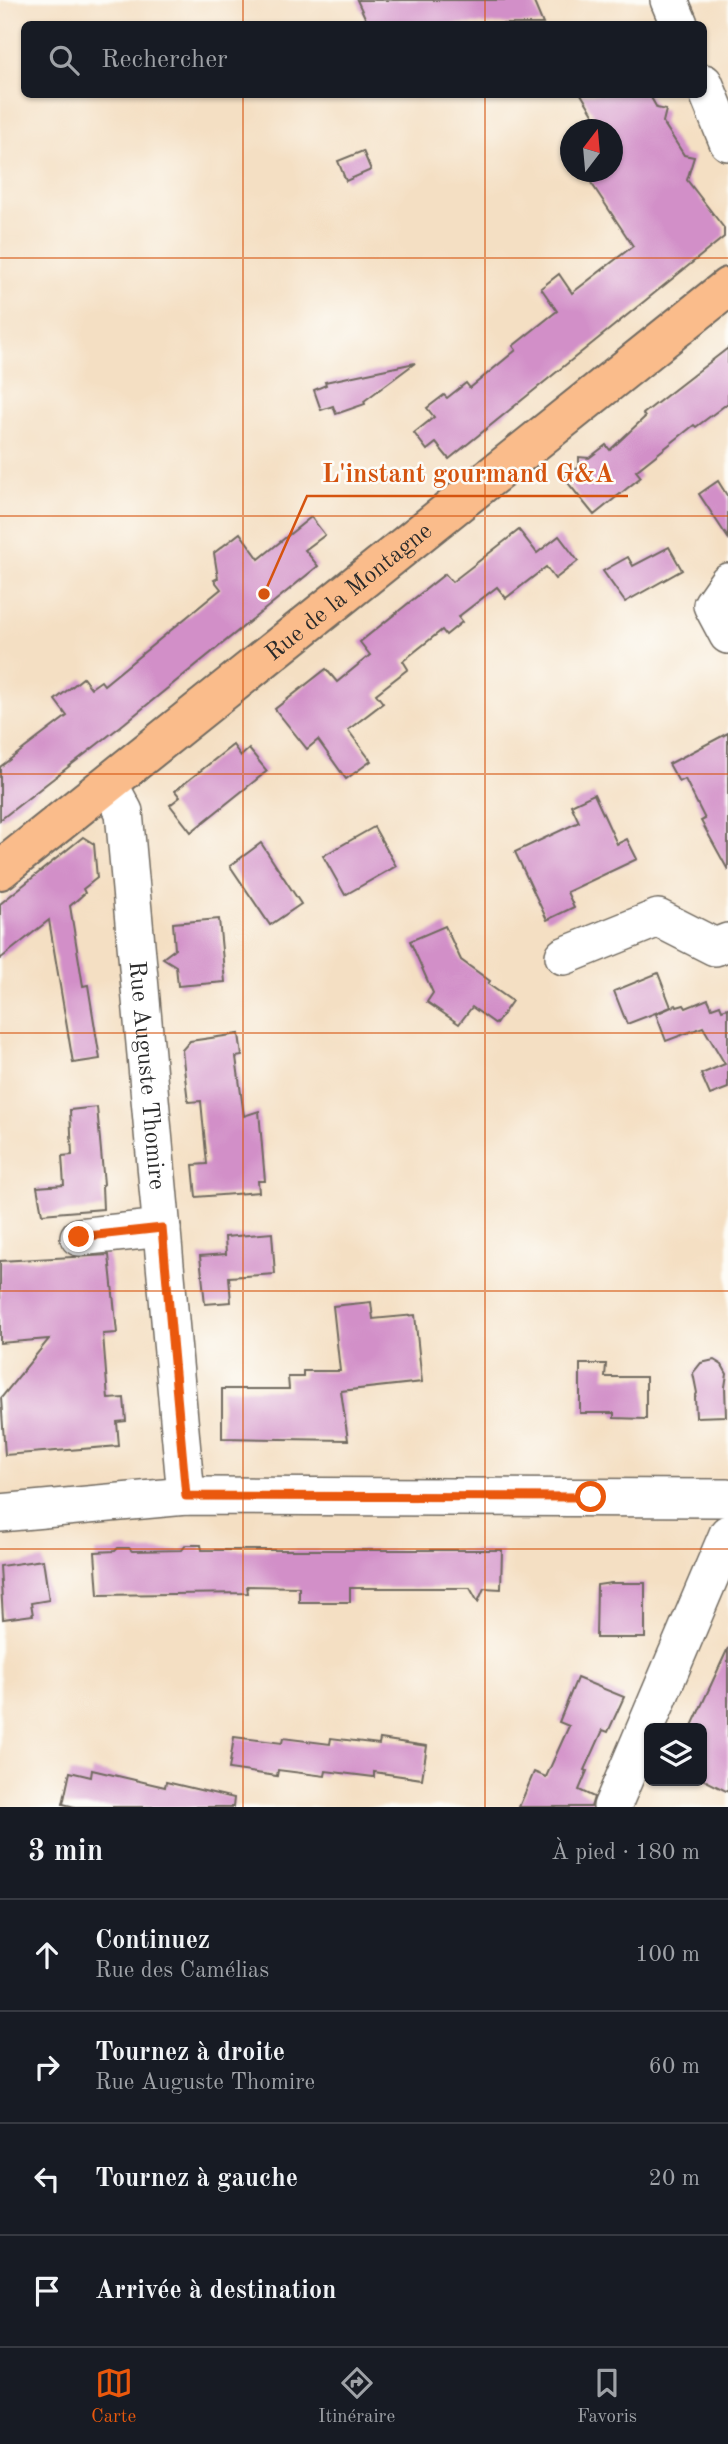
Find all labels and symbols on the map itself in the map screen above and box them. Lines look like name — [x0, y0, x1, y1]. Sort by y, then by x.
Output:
north arrow — [560, 119, 623, 182]
callout: L'instant gourmand G&A — [307, 449, 628, 496]
text: L'instant gourmand G&A — [322, 462, 615, 488]
street label: Rue de la Montagne — [262, 519, 437, 666]
street label: Rue Auguste Thomire — [124, 960, 168, 1191]
route end — [63, 1221, 94, 1252]
route start — [575, 1481, 606, 1512]

